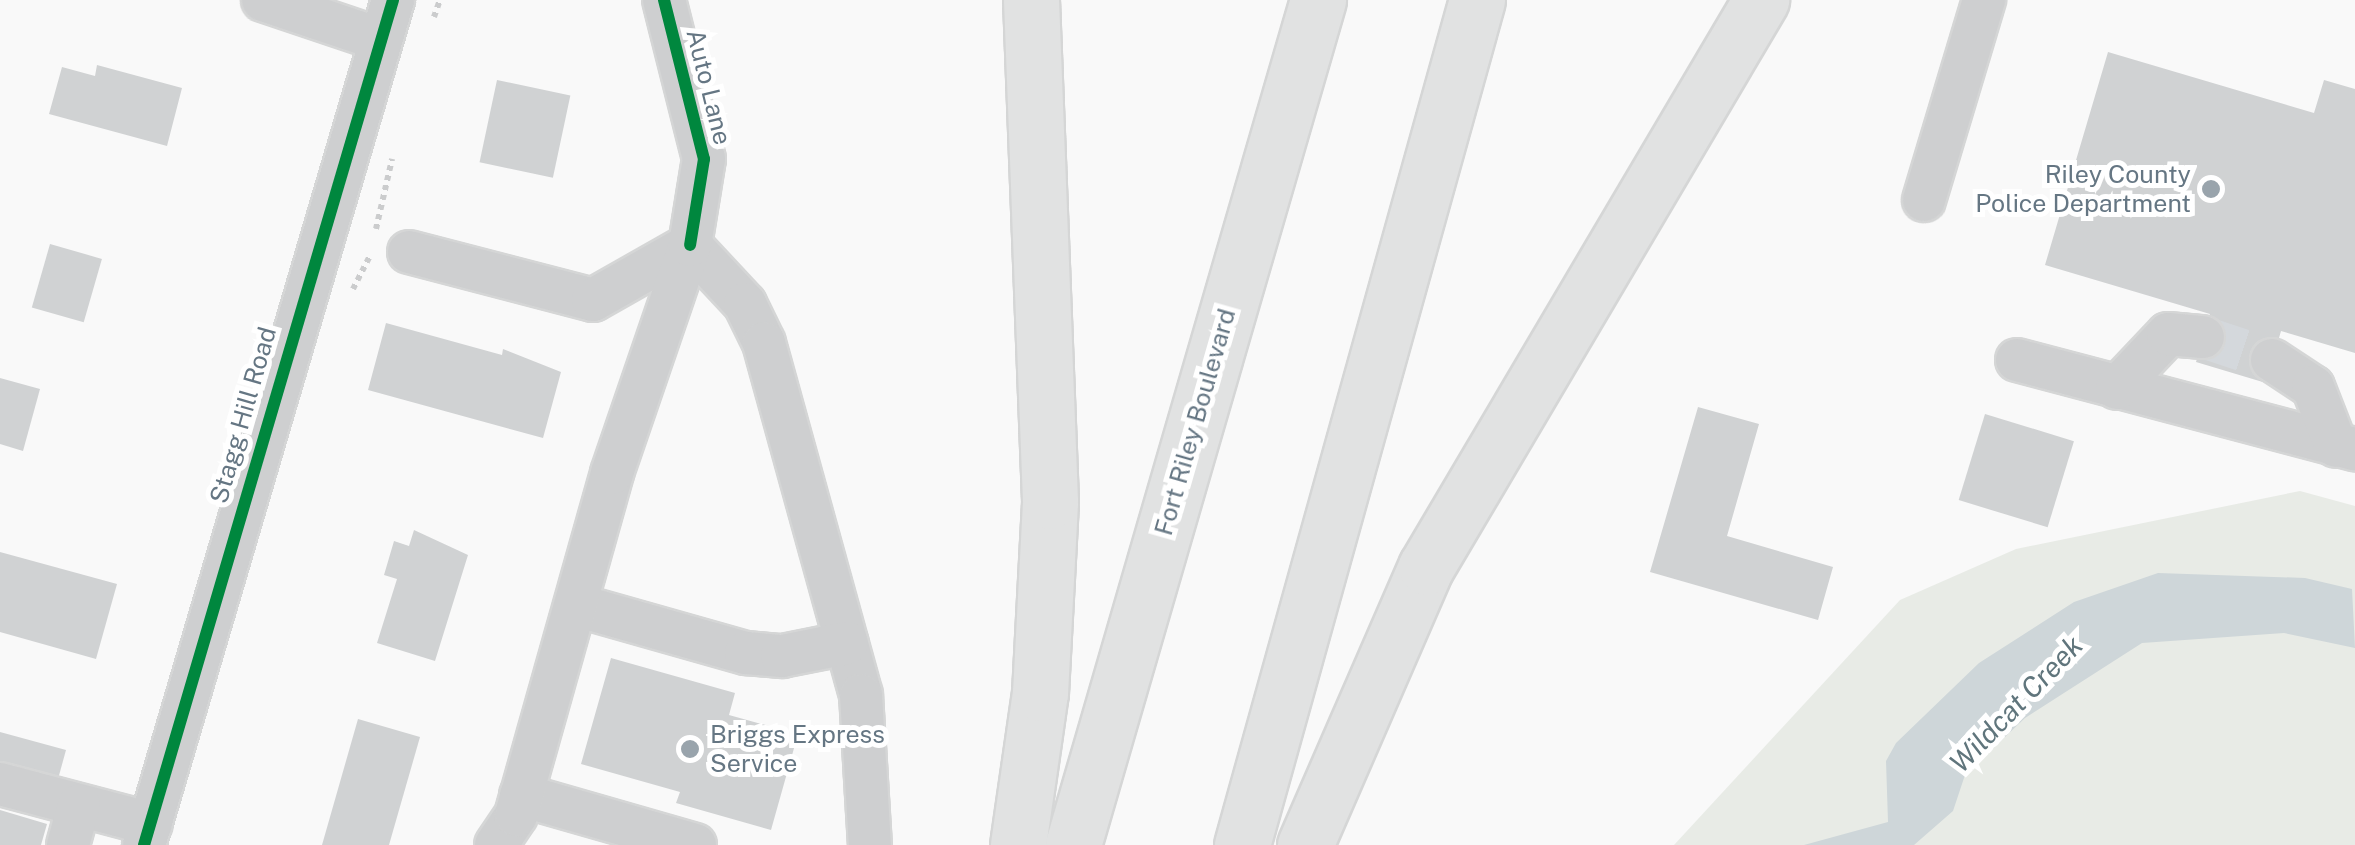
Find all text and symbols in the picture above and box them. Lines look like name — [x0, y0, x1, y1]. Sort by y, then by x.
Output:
street label: Auto Lane — [680, 26, 738, 148]
place label: Riley County Police Department — [1975, 160, 2191, 219]
marker: Riley County Police Department — [2200, 178, 2222, 200]
street label: Fort Riley Boulevard — [1148, 305, 1242, 539]
street label: Stagg Hill Road — [203, 323, 283, 507]
water label: Wildcat Creek — [1942, 629, 2090, 779]
place label: Briggs Express Service — [710, 720, 885, 779]
marker: Briggs Express Service — [679, 738, 701, 760]

